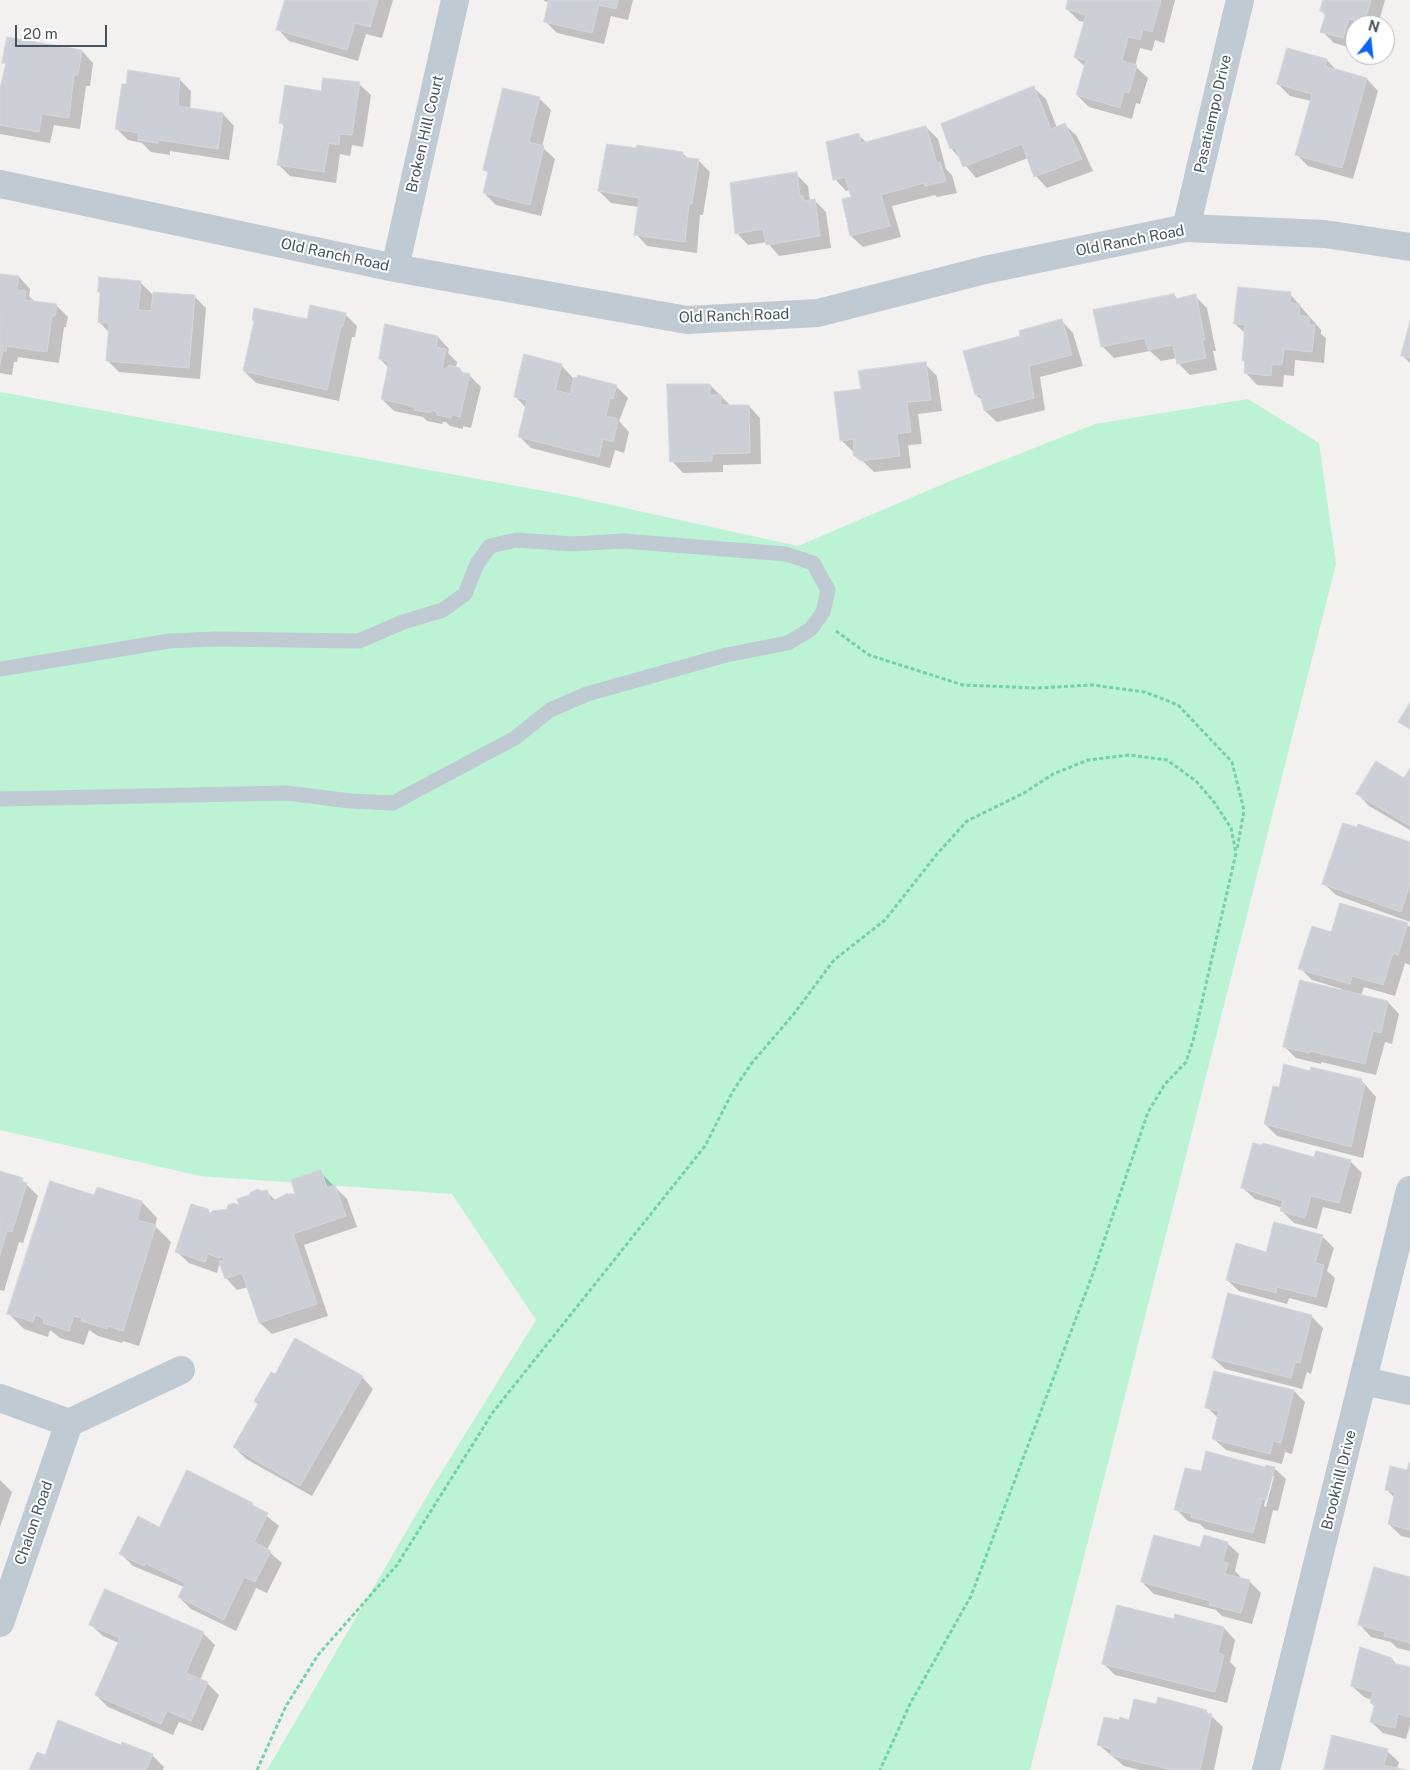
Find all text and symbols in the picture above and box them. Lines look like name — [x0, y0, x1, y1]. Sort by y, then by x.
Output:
scale bar — [18, 15, 110, 47]
north arrow — [1345, 15, 1395, 65]
text: N — [1366, 17, 1381, 36]
text: 20 m — [23, 25, 58, 42]
street label: Pasatiempo Drive — [1191, 53, 1235, 175]
street label: Broken Hill Court — [403, 74, 447, 194]
street label: Old Ranch Road — [1074, 222, 1186, 260]
street label: Old Ranch Road — [279, 235, 391, 275]
street label: Old Ranch Road — [678, 305, 790, 327]
street label: Brookhill Drive — [1318, 1428, 1360, 1532]
street label: Chalon Road — [11, 1479, 57, 1567]

